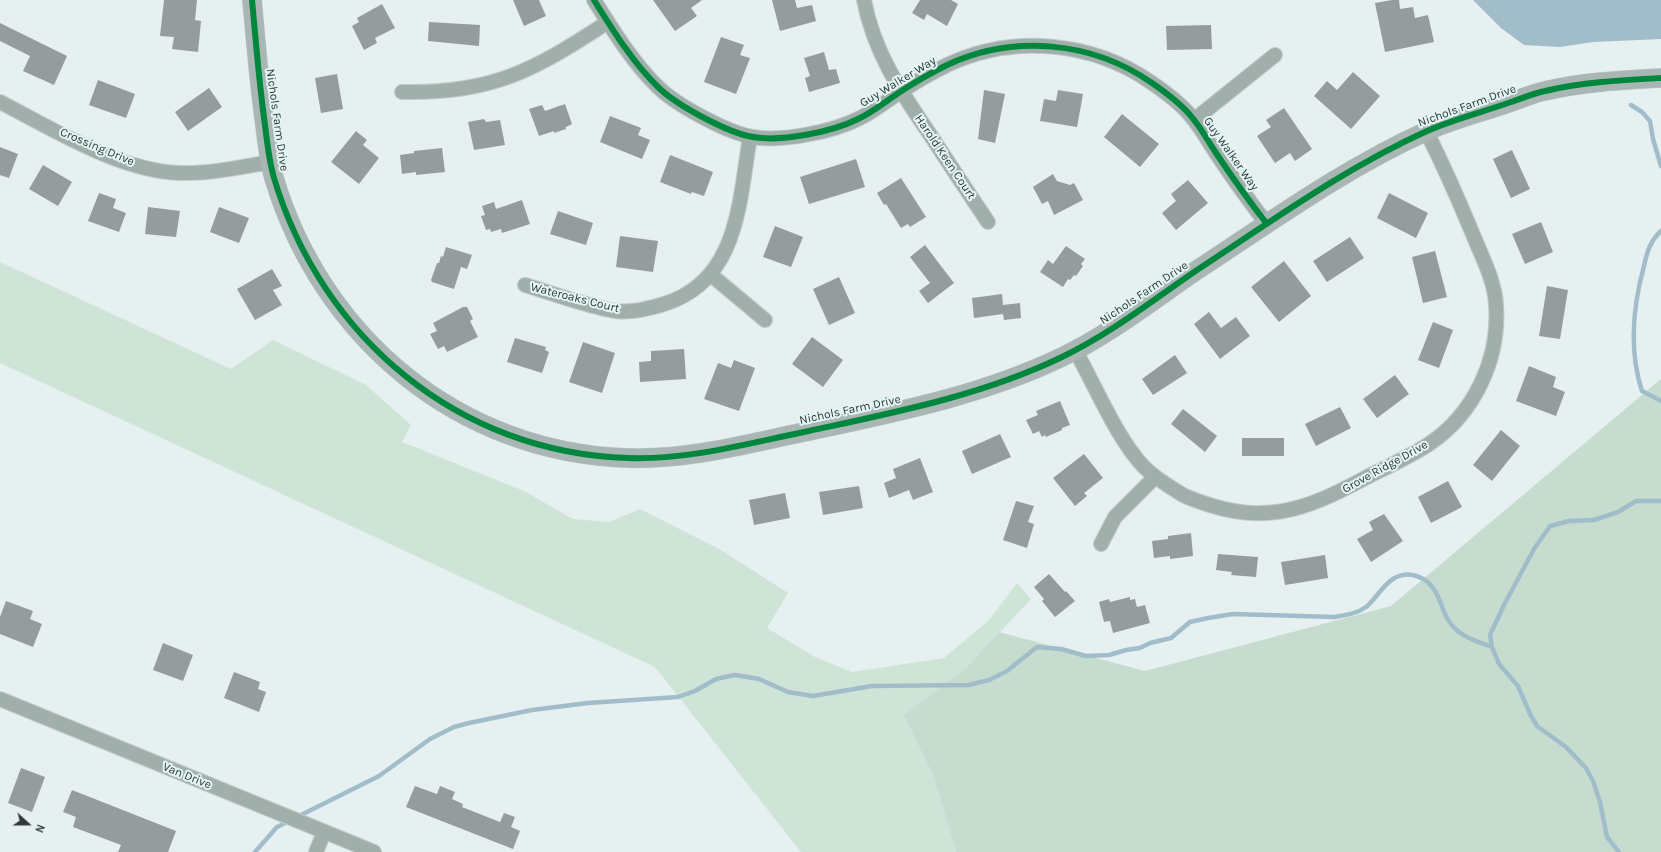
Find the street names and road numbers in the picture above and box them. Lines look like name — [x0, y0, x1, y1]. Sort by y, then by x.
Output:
street label: Guy Walker Way — [857, 54, 939, 110]
street label: Nichols Farm Drive — [263, 68, 291, 172]
street label: Nichols Farm Drive — [1416, 82, 1518, 130]
street label: Harold Keen Court — [911, 112, 979, 202]
street label: Guy Walker Way — [1200, 114, 1262, 194]
street label: Crossing Drive — [58, 125, 136, 169]
street label: Nichols Farm Drive — [1097, 258, 1191, 328]
street label: Wateroaks Court — [529, 280, 621, 316]
street label: Nichols Farm Drive — [798, 392, 902, 428]
street label: Grove Ridge Drive — [1340, 438, 1430, 496]
street label: Van Drive — [161, 760, 213, 792]

